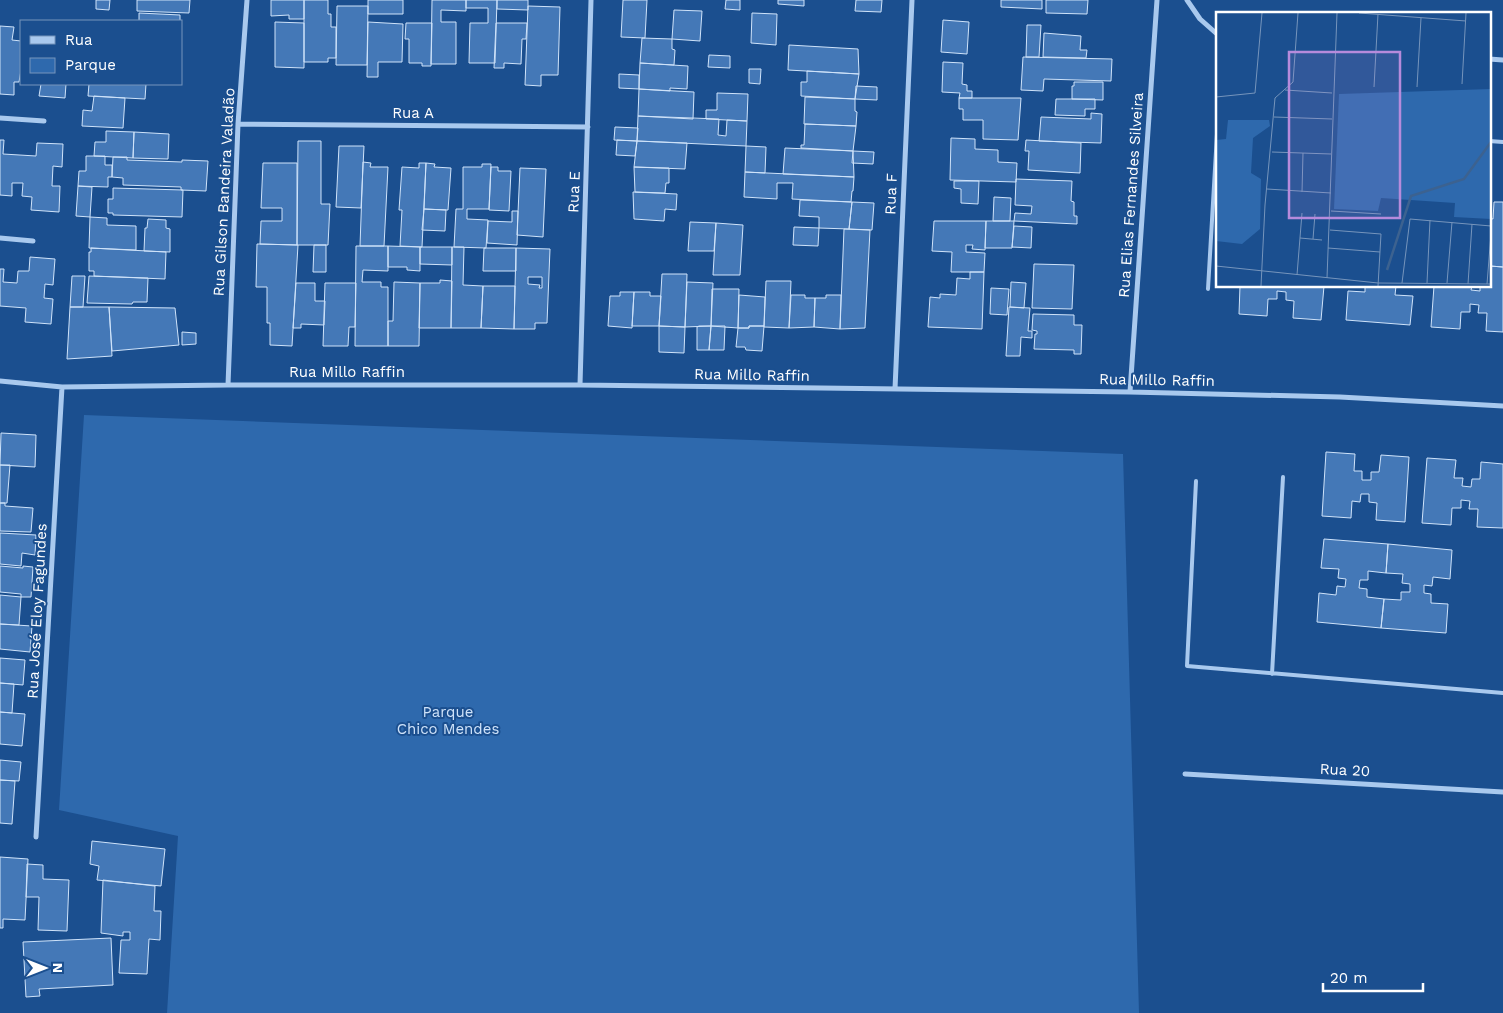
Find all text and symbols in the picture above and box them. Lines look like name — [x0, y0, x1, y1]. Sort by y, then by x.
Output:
inset map — [1216, 12, 1490, 288]
legend — [20, 20, 182, 85]
text: Rua — [65, 31, 93, 49]
text: Parque — [65, 56, 116, 74]
street label: Rua Gilson Bandeira Valadão — [210, 87, 238, 297]
street label: Rua Elias Fernandes Silveira — [1115, 91, 1147, 298]
street label: Rua A — [392, 104, 434, 122]
street label: Rua E — [564, 171, 584, 213]
street label: Rua F — [881, 173, 901, 215]
street label: Rua Millo Raffin — [289, 363, 405, 381]
street label: Rua Millo Raffin — [694, 365, 810, 385]
street label: Rua Millo Raffin — [1099, 370, 1215, 390]
street label: Rua José Eloy Fagundes — [23, 523, 51, 699]
park label: Parque Chico Mendes — [397, 703, 499, 738]
street label: Rua 20 — [1319, 760, 1371, 780]
north arrow — [20, 943, 70, 993]
scale bar — [1323, 960, 1423, 992]
text: N — [50, 963, 66, 973]
text: 20 m — [1330, 969, 1368, 987]

